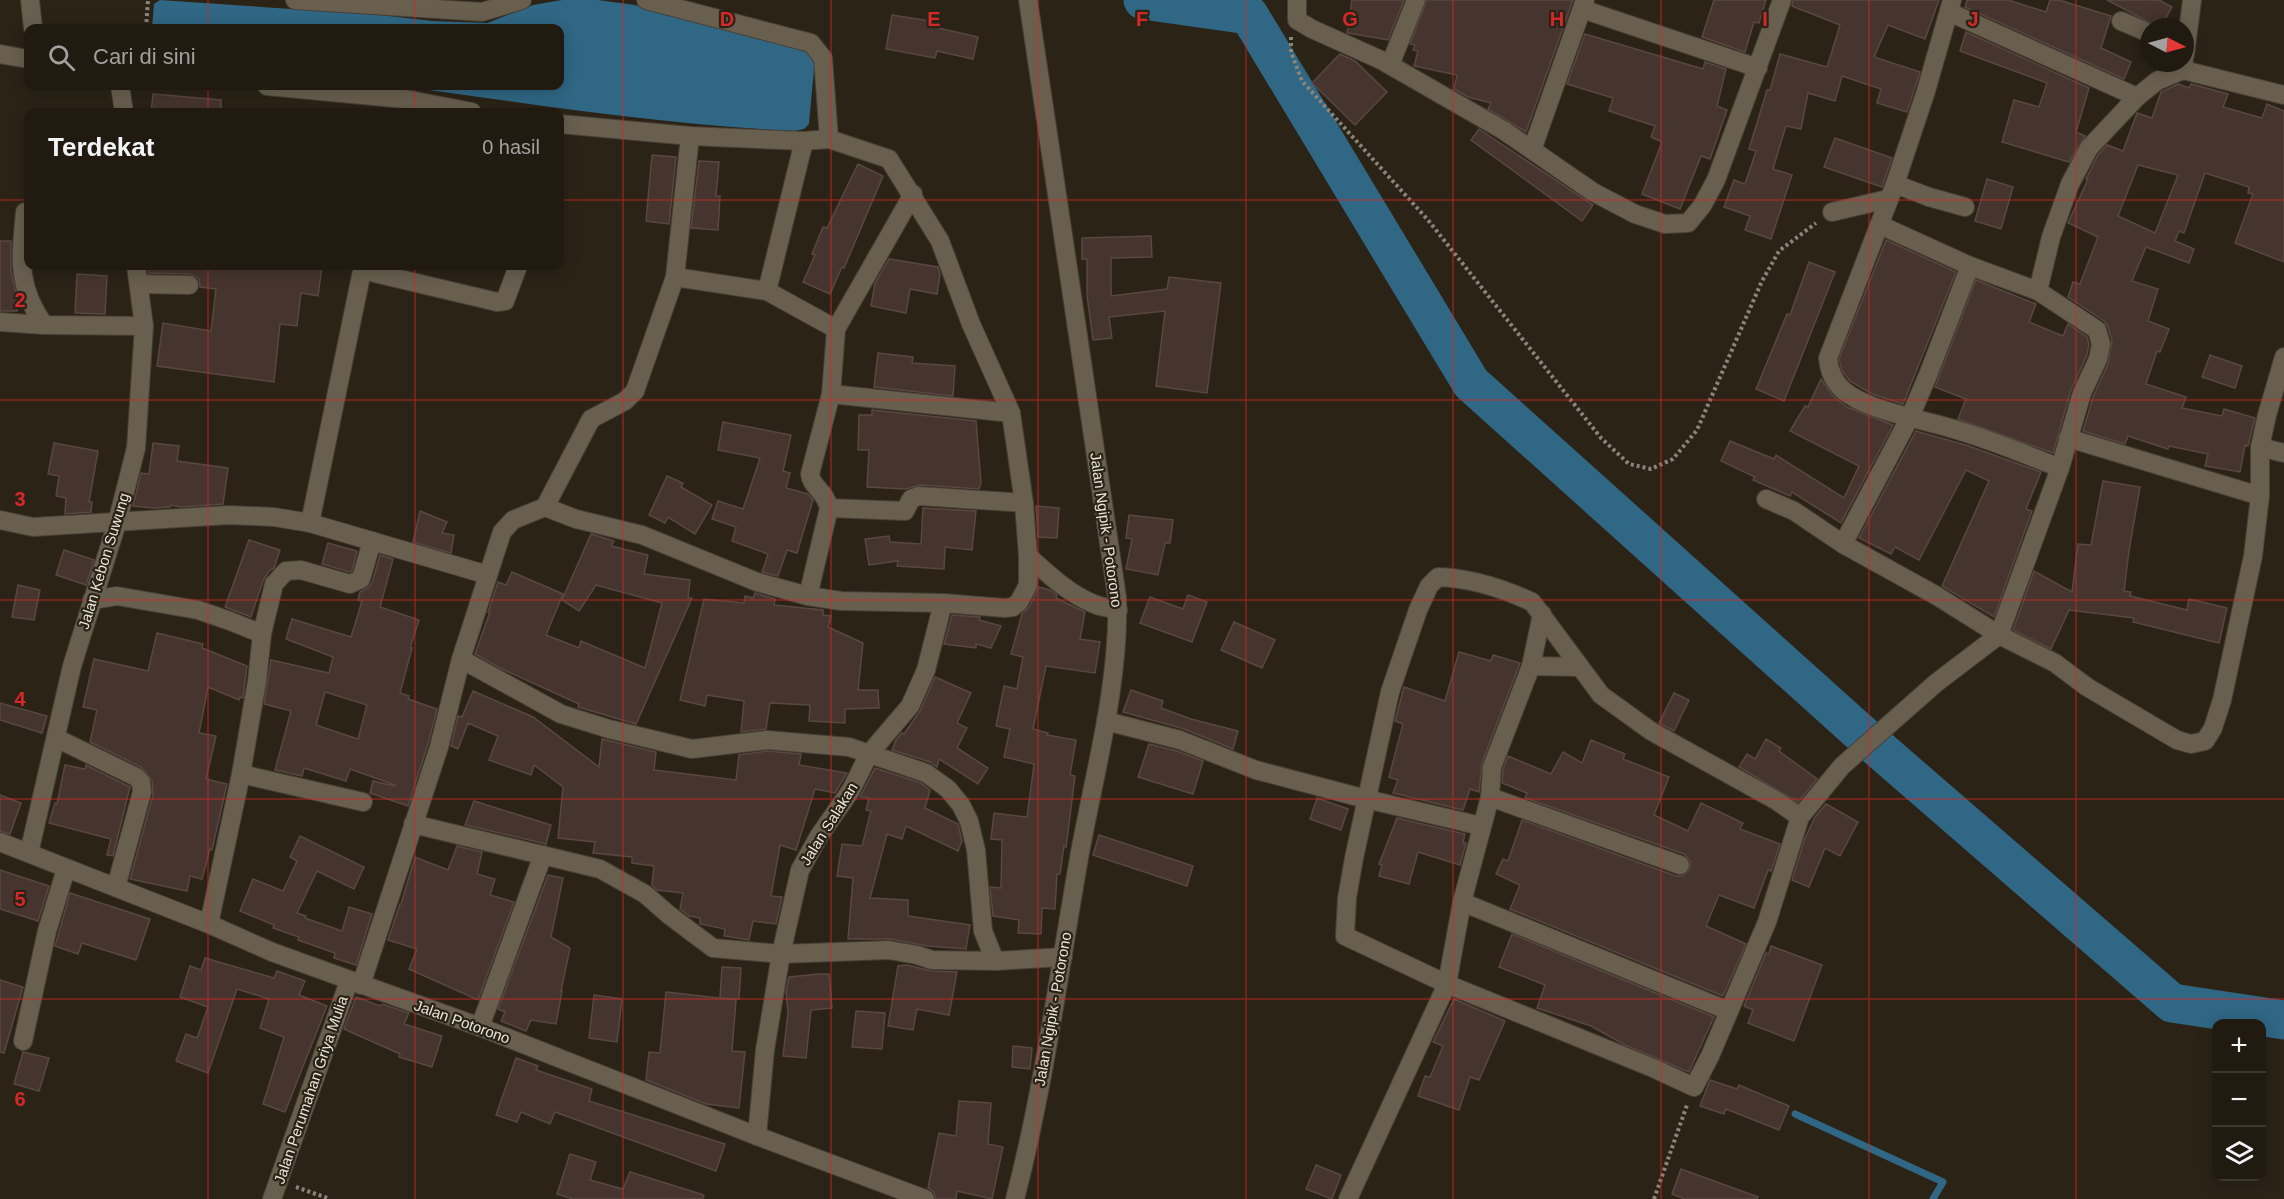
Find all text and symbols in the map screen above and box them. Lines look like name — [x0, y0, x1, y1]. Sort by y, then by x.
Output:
text: D — [720, 8, 734, 30]
text: E — [927, 8, 941, 30]
text: F — [1136, 8, 1148, 30]
text: G — [1342, 8, 1358, 30]
text: H — [1550, 8, 1564, 30]
text: I — [1762, 8, 1768, 30]
text: J — [1967, 8, 1979, 30]
north arrow — [2140, 18, 2194, 72]
search box — [24, 24, 564, 90]
icon: search — [45, 41, 78, 74]
text: Cari di sini — [93, 44, 196, 69]
text: Terdekat — [48, 132, 154, 162]
text: 0 hasil — [482, 136, 540, 158]
text: 2 — [14, 289, 26, 311]
street label: Jalan Ngipik - Potorono — [1087, 452, 1126, 608]
text: 3 — [14, 488, 26, 510]
street label: Jalan Kebon Suwung — [75, 491, 132, 631]
text: 4 — [14, 688, 26, 710]
street label: Jalan Salakan — [796, 779, 861, 868]
text: 5 — [14, 888, 26, 910]
street label: Jalan Ngipik - Potorono — [1031, 931, 1074, 1087]
street label: Jalan Perumahan Griya Mulia — [270, 993, 351, 1186]
street label: Jalan Potorono — [412, 996, 512, 1047]
map controls — [2212, 1019, 2266, 1181]
button: + — [2212, 1019, 2266, 1073]
button: − — [2212, 1073, 2266, 1127]
text: 6 — [14, 1088, 26, 1110]
button: layers — [2212, 1127, 2266, 1181]

